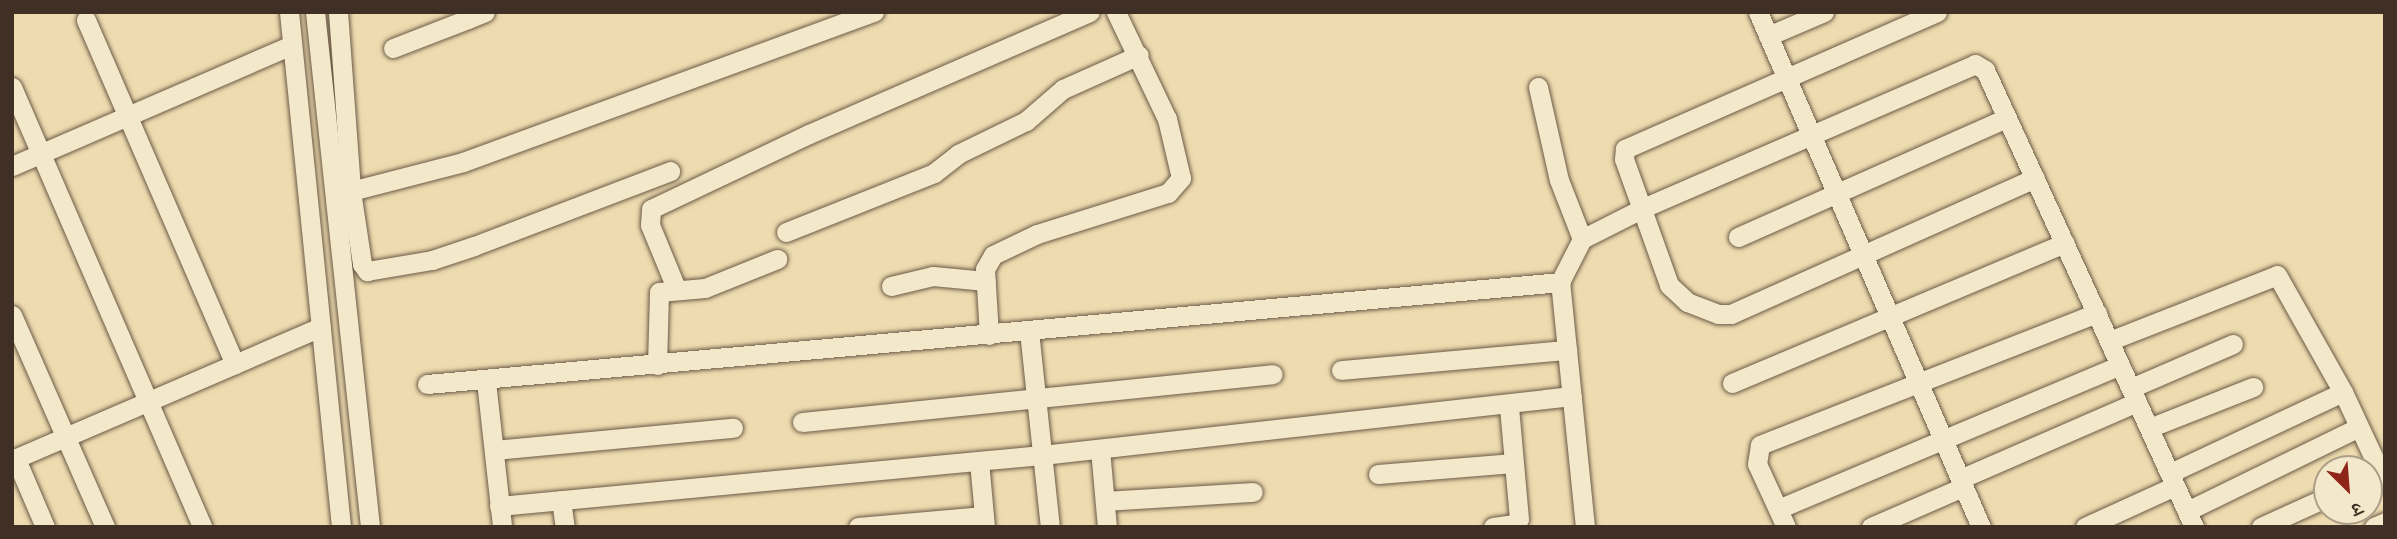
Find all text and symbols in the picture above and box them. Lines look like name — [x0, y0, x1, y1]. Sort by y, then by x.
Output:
north arrow — [2313, 455, 2383, 525]
text: उ — [2346, 493, 2366, 522]

